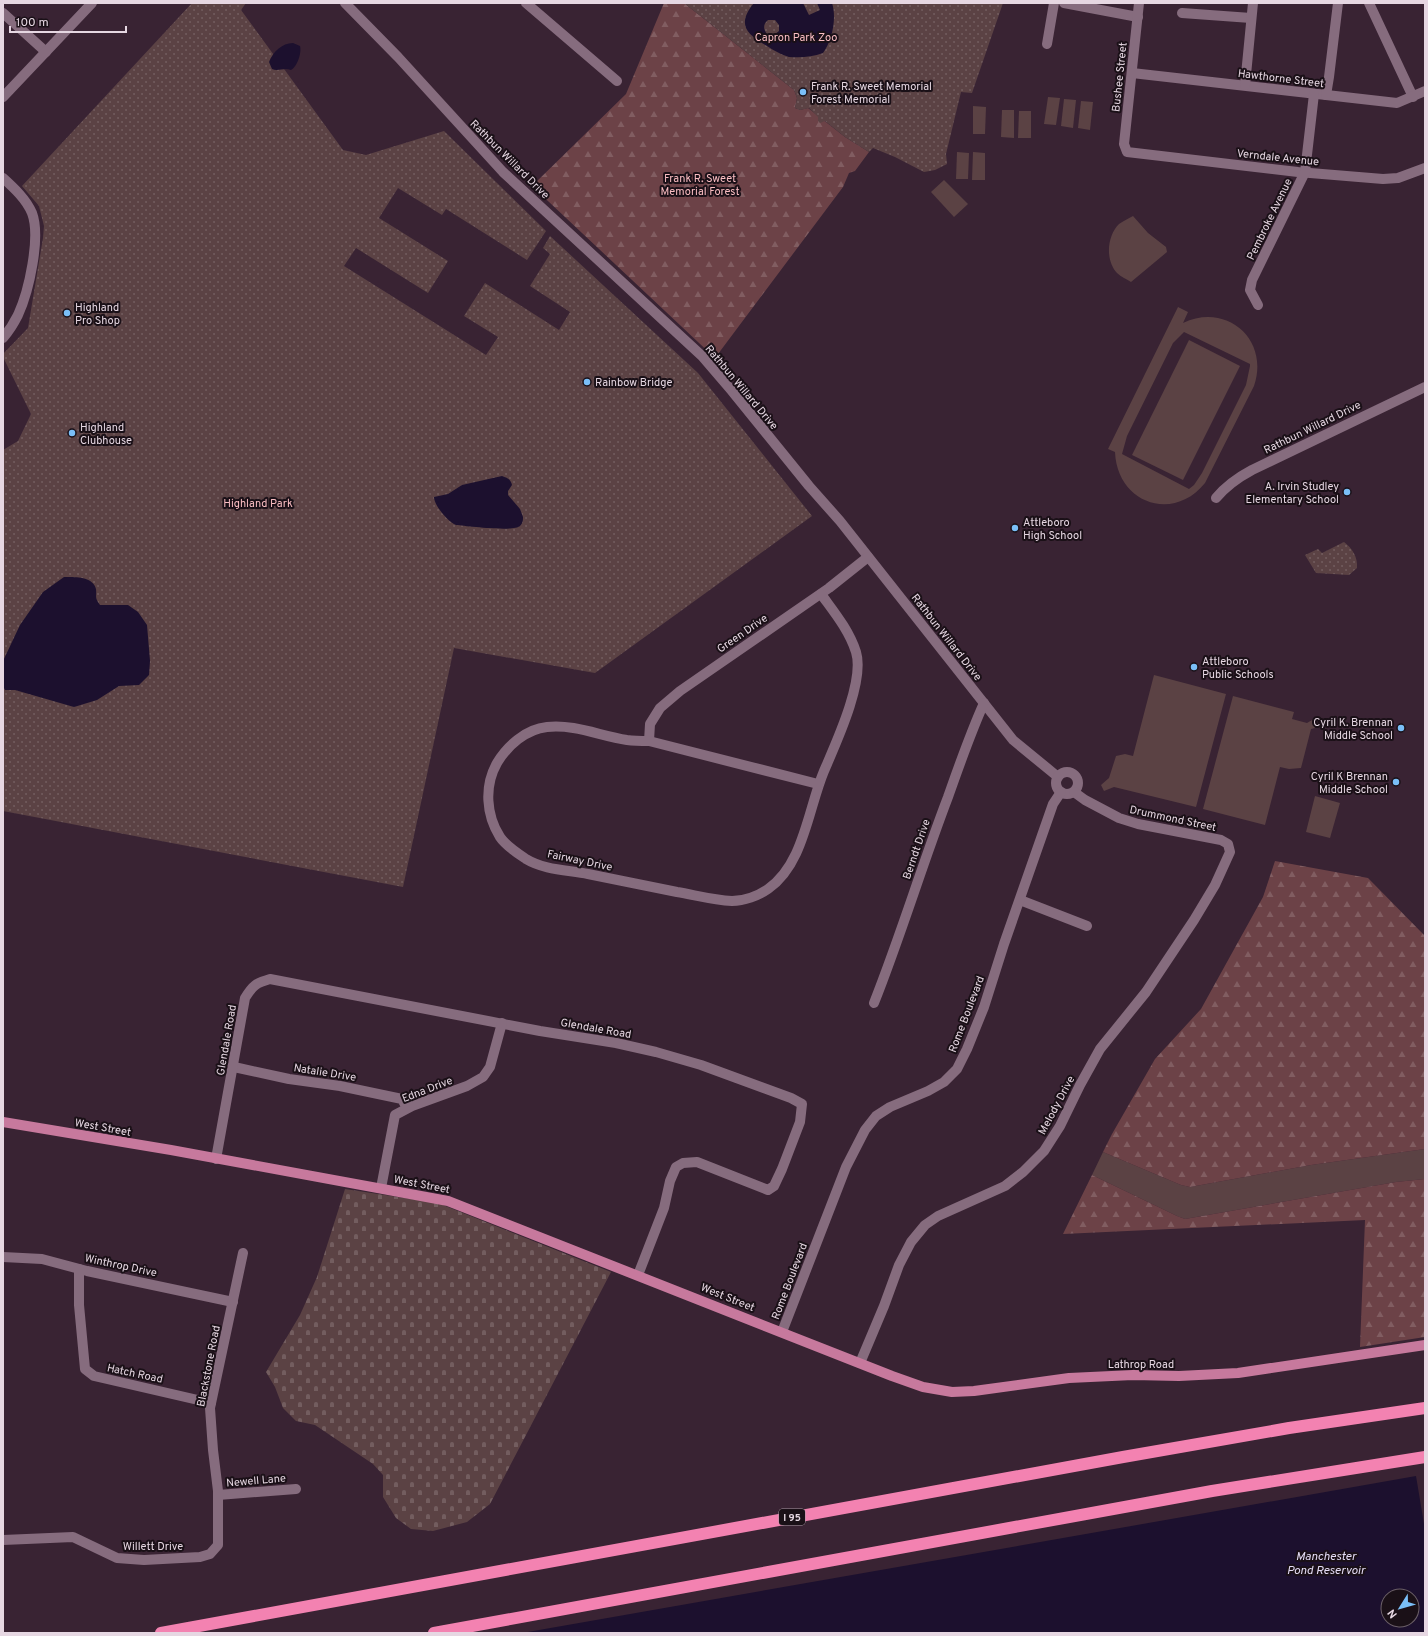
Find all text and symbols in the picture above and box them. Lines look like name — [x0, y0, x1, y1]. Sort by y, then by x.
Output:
scale bar — [10, 8, 126, 34]
text: 100 m — [16, 15, 49, 31]
park label: Capron Park Zoo — [755, 31, 837, 45]
street label: Bushee Street — [1109, 42, 1131, 113]
street label: Hawthorne Street — [1237, 67, 1325, 91]
place label: Frank R. Sweet Memorial Forest Memorial — [811, 80, 932, 107]
marker: Frank R. Sweet Memorial Forest Memorial — [798, 87, 808, 97]
street label: Rathbun Willard Drive — [467, 117, 552, 202]
street label: Verndale Avenue — [1236, 147, 1320, 169]
park label: Frank R. Sweet Memorial Forest — [660, 172, 740, 199]
street label: Pembroke Avenue — [1244, 176, 1296, 262]
place label: Highland Pro Shop — [75, 301, 120, 328]
marker: Highland Pro Shop — [62, 308, 72, 318]
street label: Rathbun Willard Drive — [702, 342, 781, 433]
place label: Rainbow Bridge — [595, 376, 672, 390]
marker: Rainbow Bridge — [582, 377, 592, 387]
street label: Rathbun Willard Drive — [1261, 398, 1363, 458]
place label: Highland Clubhouse — [80, 421, 132, 448]
marker: Highland Clubhouse — [67, 428, 77, 438]
place label: A. Irvin Studley Elementary School — [1246, 480, 1339, 507]
marker: A. Irvin Studley Elementary School — [1342, 487, 1352, 497]
park label: Highland Park — [223, 497, 293, 511]
place label: Attleboro High School — [1023, 516, 1082, 543]
marker: Attleboro High School — [1010, 523, 1020, 533]
street label: Rathbun Willard Drive — [908, 591, 985, 684]
street label: Green Drive — [715, 611, 771, 656]
place label: Attleboro Public Schools — [1202, 655, 1274, 682]
marker: Attleboro Public Schools — [1189, 662, 1199, 672]
place label: Cyril K. Brennan Middle School — [1313, 716, 1393, 743]
marker: Cyril K. Brennan Middle School — [1396, 723, 1406, 733]
place label: Cyril K Brennan Middle School — [1311, 770, 1388, 797]
marker: Cyril K Brennan Middle School — [1391, 777, 1401, 787]
street label: Drummond Street — [1128, 803, 1217, 835]
street label: Berndt Drive — [900, 817, 934, 881]
street label: Fairway Drive — [546, 847, 614, 875]
street label: Rome Boulevard — [946, 974, 988, 1055]
street label: Glendale Road — [214, 1004, 240, 1077]
street label: Glendale Road — [559, 1016, 632, 1042]
street label: Natalie Drive — [293, 1061, 357, 1085]
street label: Edna Drive — [400, 1074, 455, 1106]
street label: Melody Drive — [1036, 1074, 1078, 1137]
street label: West Street — [74, 1116, 132, 1140]
street label: West Street — [393, 1173, 451, 1197]
street label: Rome Boulevard — [769, 1241, 811, 1322]
street label: Winthrop Drive — [83, 1252, 158, 1280]
street label: West Street — [699, 1281, 757, 1315]
street label: Blackstone Road — [194, 1324, 224, 1408]
street label: Lathrop Road — [1108, 1358, 1174, 1372]
street label: Hatch Road — [106, 1361, 164, 1387]
street label: Newell Lane — [226, 1471, 287, 1491]
road number: I 95 — [779, 1509, 805, 1525]
street label: Willett Drive — [123, 1540, 183, 1554]
water label: Manchester Pond Reservoir — [1287, 1549, 1367, 1579]
north arrow — [1380, 1588, 1420, 1628]
text: N — [1385, 1606, 1401, 1621]

